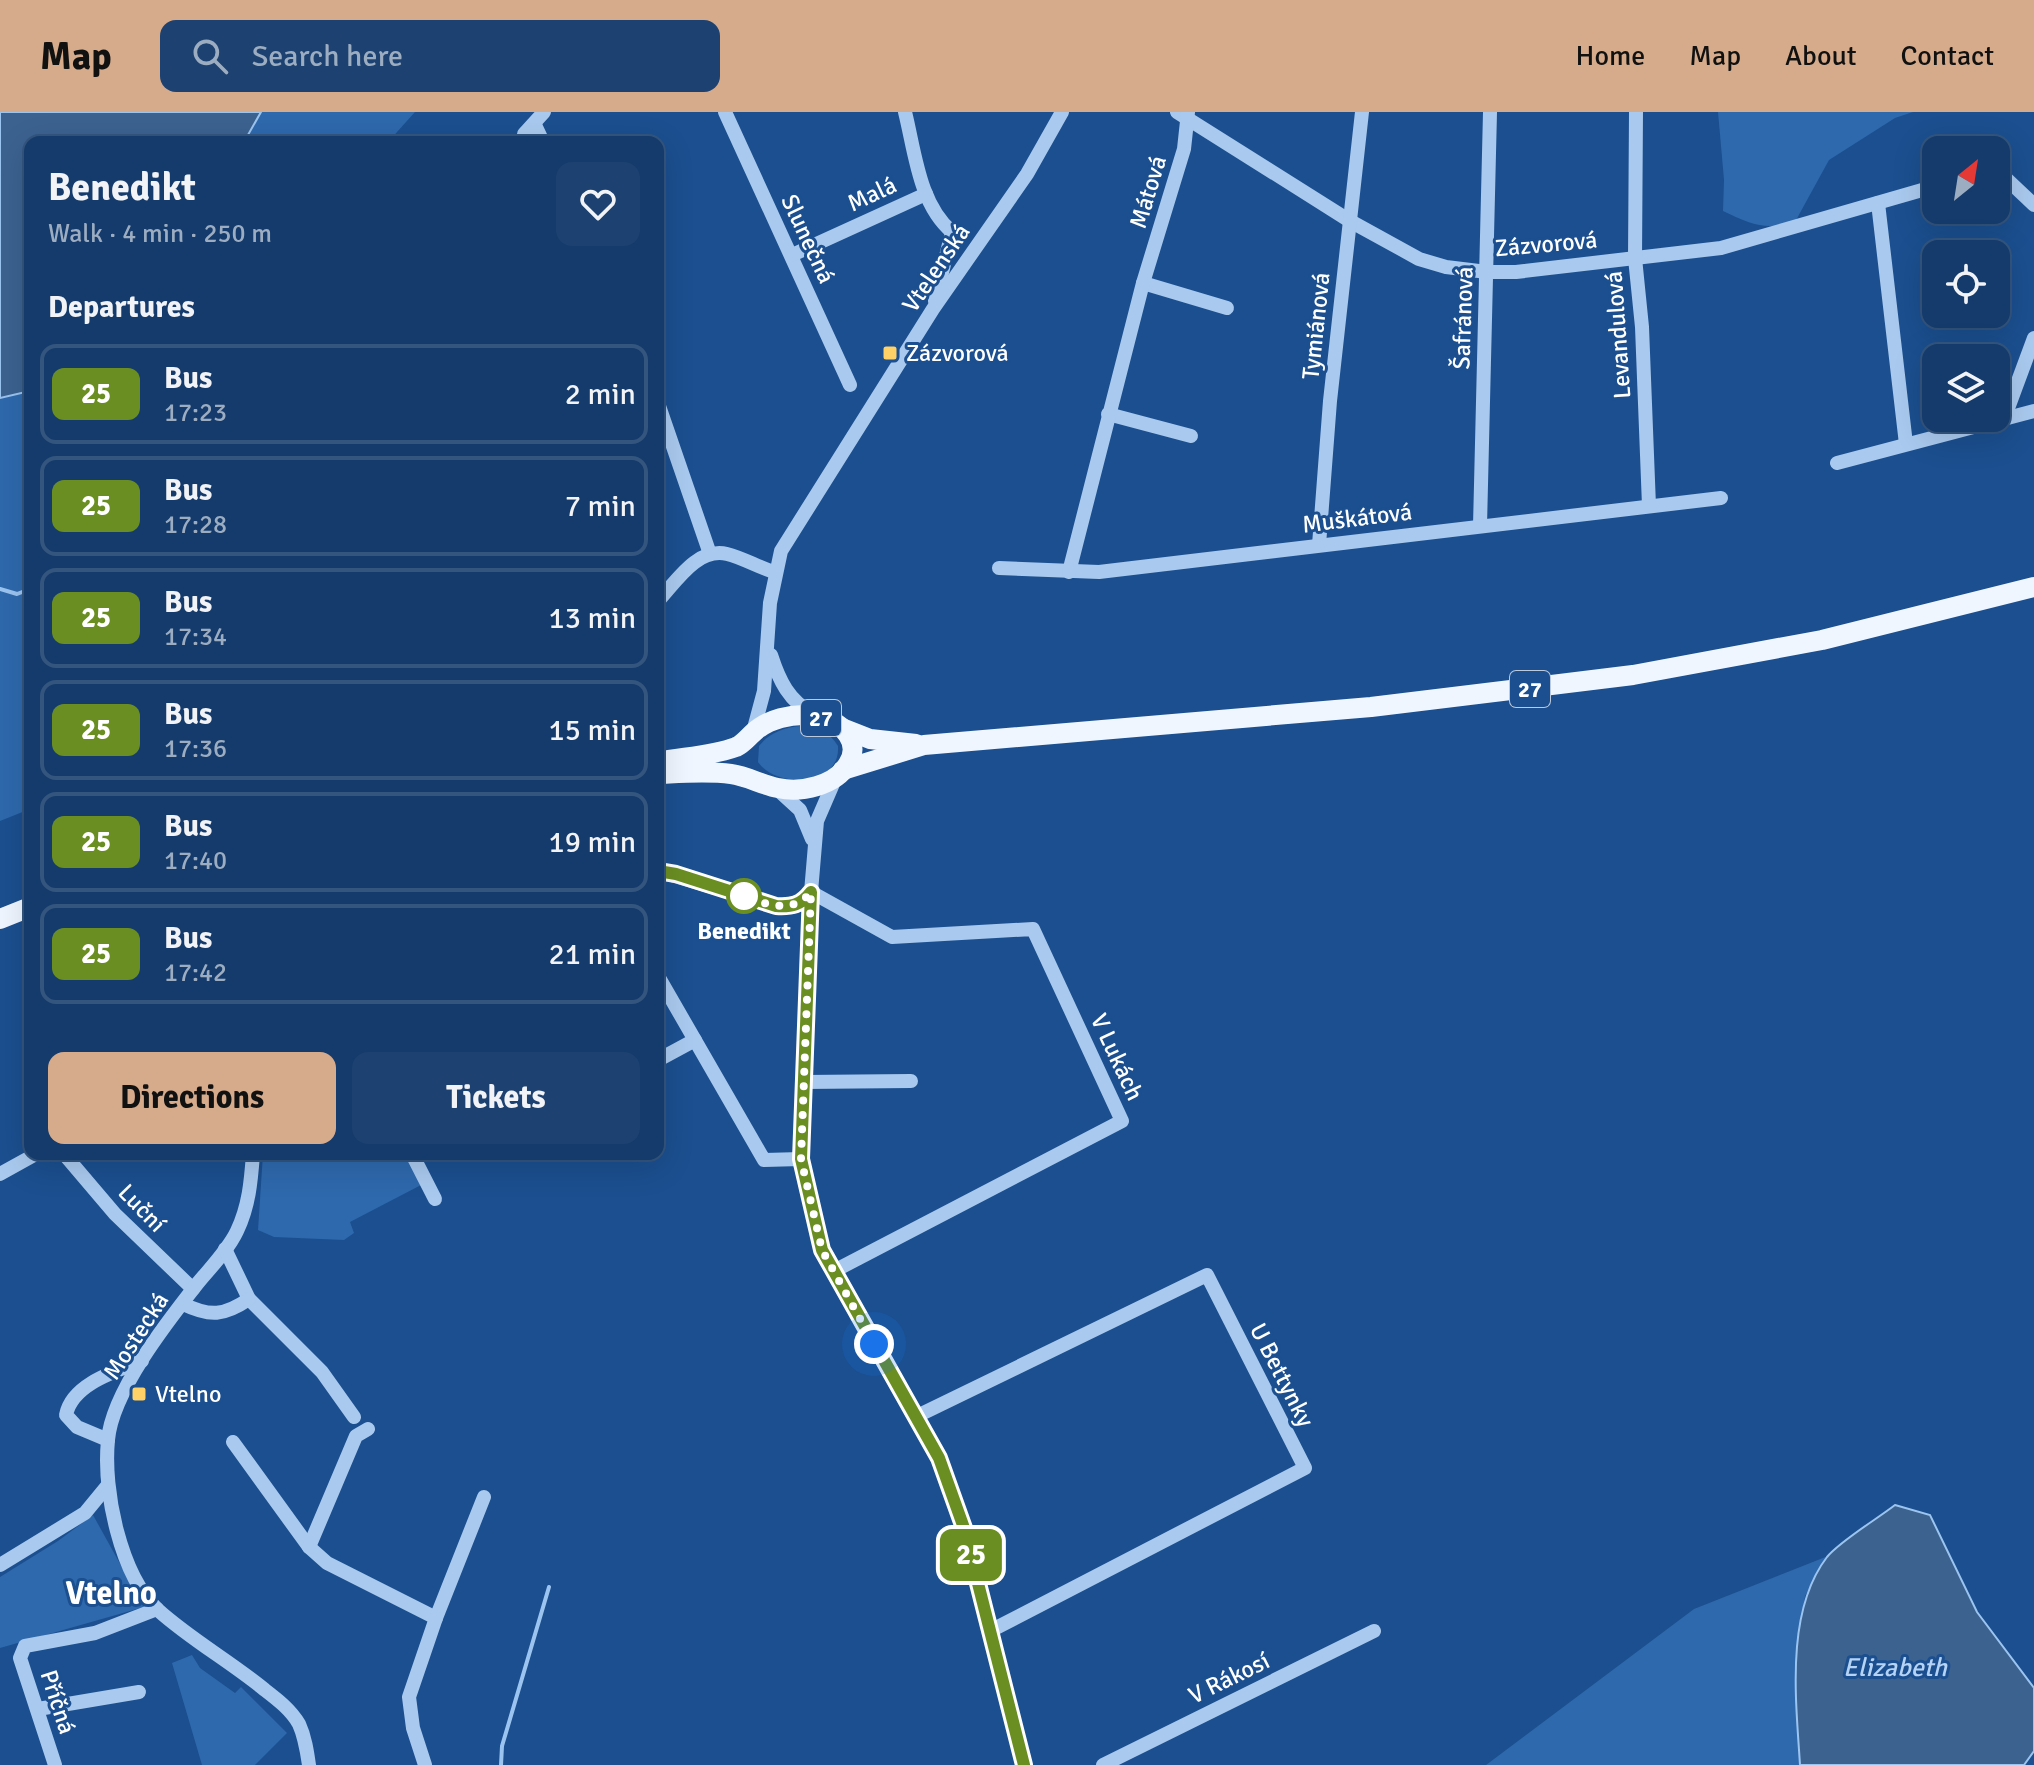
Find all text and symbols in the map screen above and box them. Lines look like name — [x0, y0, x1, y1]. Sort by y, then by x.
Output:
search box — [160, 20, 720, 92]
text: Map — [40, 33, 112, 80]
icon: search — [188, 34, 232, 78]
text: Search here — [252, 38, 403, 75]
text: Home — [1576, 39, 1645, 73]
text: Map — [1689, 39, 1741, 73]
text: About — [1785, 39, 1857, 73]
text: Contact — [1901, 39, 1994, 73]
north arrow — [1922, 136, 2010, 224]
map controls — [1922, 136, 2010, 432]
street label: Mátová — [1123, 152, 1173, 232]
button: heart — [556, 162, 640, 246]
text: Benedikt — [48, 164, 196, 211]
street label: Malá — [843, 170, 901, 218]
street label: Slunečná — [774, 190, 842, 288]
text: Walk · 4 min · 250 m — [48, 218, 272, 250]
street label: Vtelenská — [895, 218, 977, 318]
street label: Zázvorová — [1494, 225, 1598, 263]
button: locate — [1922, 240, 2010, 328]
street label: Šafránová — [1446, 266, 1480, 370]
street label: Levandulová — [1599, 270, 1637, 400]
street label: Tymiánová — [1295, 271, 1337, 381]
text: Departures — [48, 289, 195, 326]
place label: Zázvorová — [906, 338, 1009, 368]
marker: Zázvorová — [881, 344, 899, 362]
button: layers — [1922, 344, 2010, 432]
text: Bus — [164, 360, 212, 397]
text: 2 min — [565, 376, 636, 413]
text: 25 — [81, 377, 111, 411]
text: 17:23 — [164, 397, 227, 429]
text: Bus — [164, 472, 212, 509]
text: 7 min — [565, 488, 636, 525]
text: 25 — [81, 489, 111, 523]
street label: Muškátová — [1300, 496, 1414, 540]
text: 17:28 — [164, 509, 227, 541]
text: Bus — [164, 584, 212, 621]
text: 13 min — [549, 600, 636, 637]
text: 25 — [81, 601, 111, 635]
text: 17:34 — [164, 621, 227, 653]
road number: 27 — [1510, 671, 1550, 707]
text: Bus — [164, 696, 212, 733]
road number: 27 — [801, 700, 841, 736]
text: 15 min — [549, 712, 636, 749]
text: 25 — [81, 713, 111, 747]
text: 17:36 — [164, 733, 227, 765]
text: Bus — [164, 808, 212, 845]
text: 19 min — [549, 824, 636, 861]
text: 25 — [81, 825, 111, 859]
text: 17:40 — [164, 845, 227, 877]
marker: Benedikt — [727, 879, 761, 913]
place label: Benedikt — [697, 916, 791, 946]
text: Bus — [164, 920, 212, 957]
text: 21 min — [549, 936, 636, 973]
text: 25 — [81, 937, 111, 971]
text: 17:42 — [164, 957, 227, 989]
street label: V Lukách — [1084, 1009, 1150, 1105]
button: Directions — [48, 1052, 336, 1144]
button: Tickets — [352, 1052, 640, 1144]
street label: Luční — [112, 1177, 173, 1239]
street label: Mostecká — [97, 1287, 175, 1385]
street label: U Bettynky — [1243, 1318, 1321, 1432]
your location — [854, 1324, 894, 1364]
place label: Vtelno — [155, 1379, 221, 1409]
marker: Vtelno — [130, 1385, 148, 1403]
line badge: 25 — [935, 1529, 1007, 1581]
text: 25 — [956, 1538, 986, 1572]
district label: Vtelno — [65, 1574, 157, 1613]
street label: V Rákosí — [1184, 1645, 1275, 1710]
water label: Elizabeth — [1843, 1652, 1948, 1684]
street label: Příčná — [34, 1666, 82, 1738]

